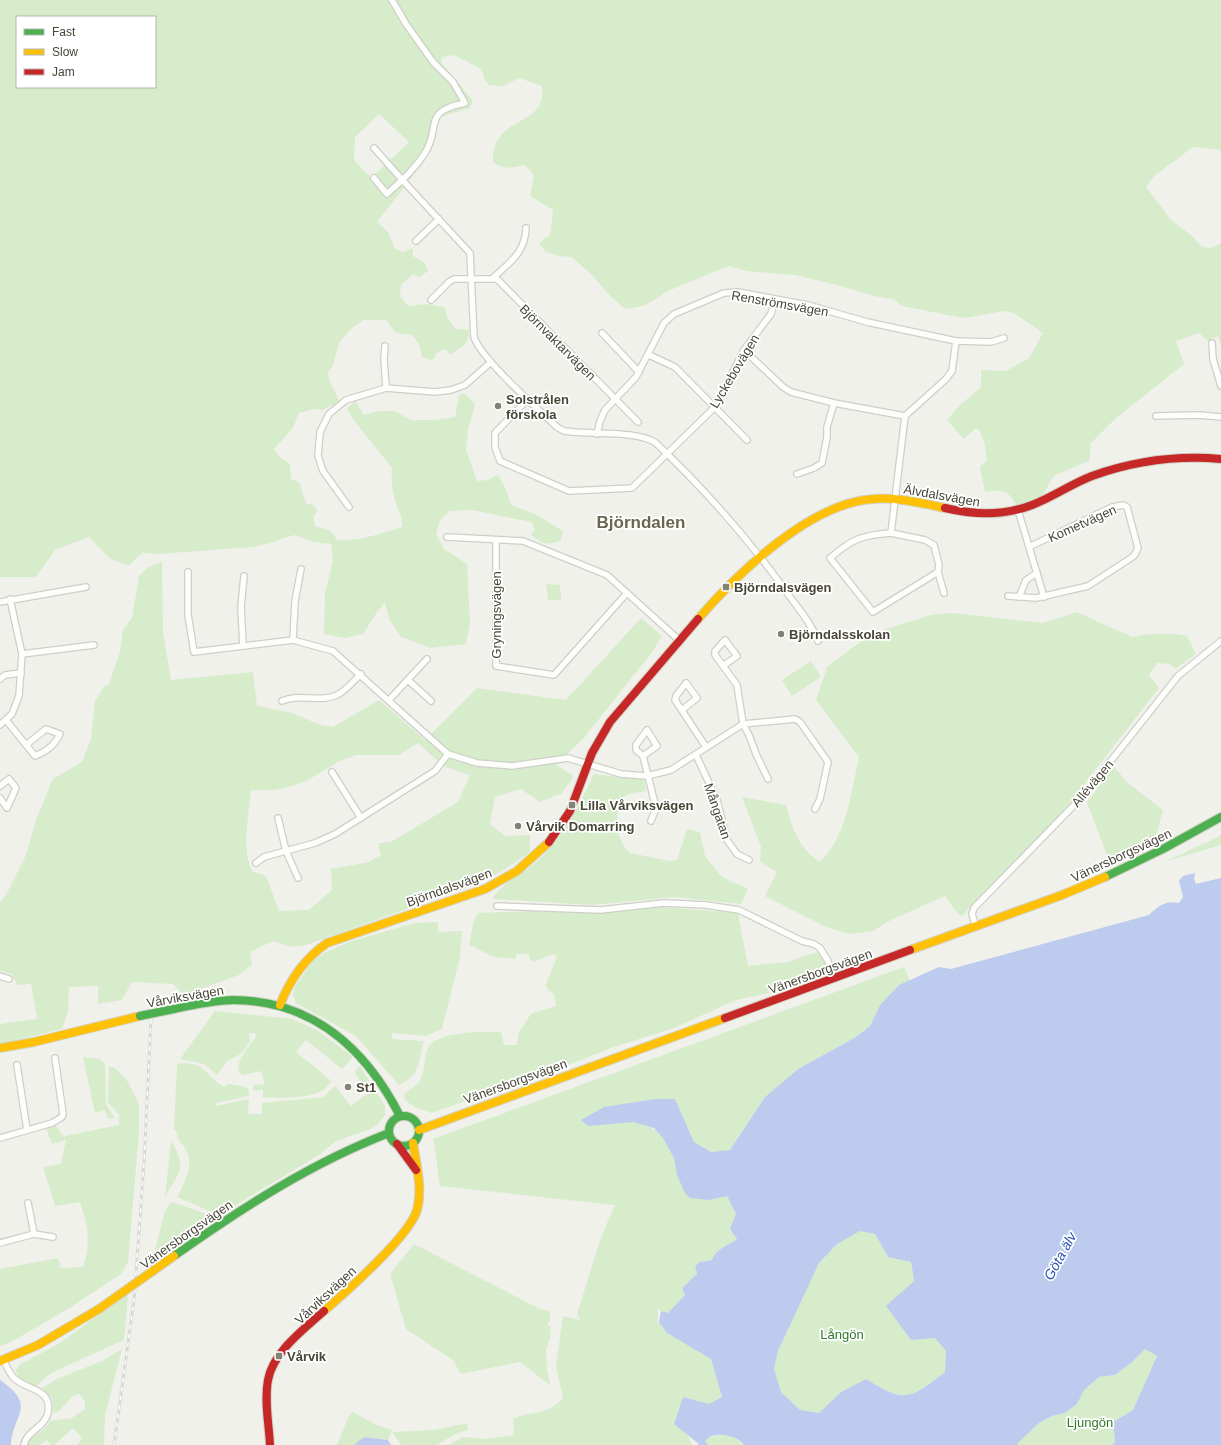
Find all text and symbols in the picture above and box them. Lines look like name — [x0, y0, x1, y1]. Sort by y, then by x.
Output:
legend — [16, 16, 156, 88]
text: Fast — [52, 25, 76, 39]
text: Slow — [52, 45, 78, 59]
text: Jam — [52, 65, 75, 79]
street label: Renströmsvägen — [730, 288, 830, 319]
street label: Björnvaktarvägen — [517, 301, 599, 383]
street label: Lyckebovägen — [707, 332, 762, 411]
place label: Solstrålen förskola — [506, 392, 569, 422]
marker: Solstrålen förskola — [493, 401, 503, 411]
street label: Älvdalsvägen — [903, 481, 981, 510]
street label: Kometvägen — [1046, 502, 1119, 545]
district label: Björndalen — [597, 513, 685, 532]
street label: Gryningsvägen — [489, 571, 504, 659]
place label: Björndalsvägen — [734, 580, 832, 595]
marker: Björndalsvägen — [721, 582, 731, 592]
place label: Björndalsskolan — [789, 627, 890, 642]
marker: Björndalsskolan — [776, 629, 786, 639]
street label: Allévägen — [1068, 757, 1116, 810]
street label: Mångatan — [701, 781, 734, 841]
place label: Lilla Vårviksvägen — [580, 798, 694, 813]
marker: Lilla Vårviksvägen — [567, 800, 577, 810]
place label: Vårvik Domarring — [526, 819, 634, 834]
marker: Vårvik Domarring — [513, 821, 523, 831]
street label: Vänersborgsvägen — [1069, 826, 1174, 885]
street label: Björndalsvägen — [404, 865, 494, 910]
street label: Vänersborgsvägen — [766, 946, 874, 997]
street label: Vårviksvägen — [145, 982, 225, 1011]
street label: Vänersborgsvägen — [461, 1056, 569, 1107]
place label: St1 — [356, 1080, 376, 1095]
marker: St1 — [343, 1082, 353, 1092]
street label: Vänersborgsvägen — [137, 1197, 235, 1272]
water label: Göta älv — [1040, 1228, 1080, 1283]
street label: Vårviksvägen — [292, 1263, 359, 1327]
park label: Långön — [820, 1327, 864, 1342]
place label: Vårvik — [287, 1349, 327, 1364]
marker: Vårvik — [274, 1351, 284, 1361]
park label: Ljungön — [1067, 1415, 1113, 1430]

